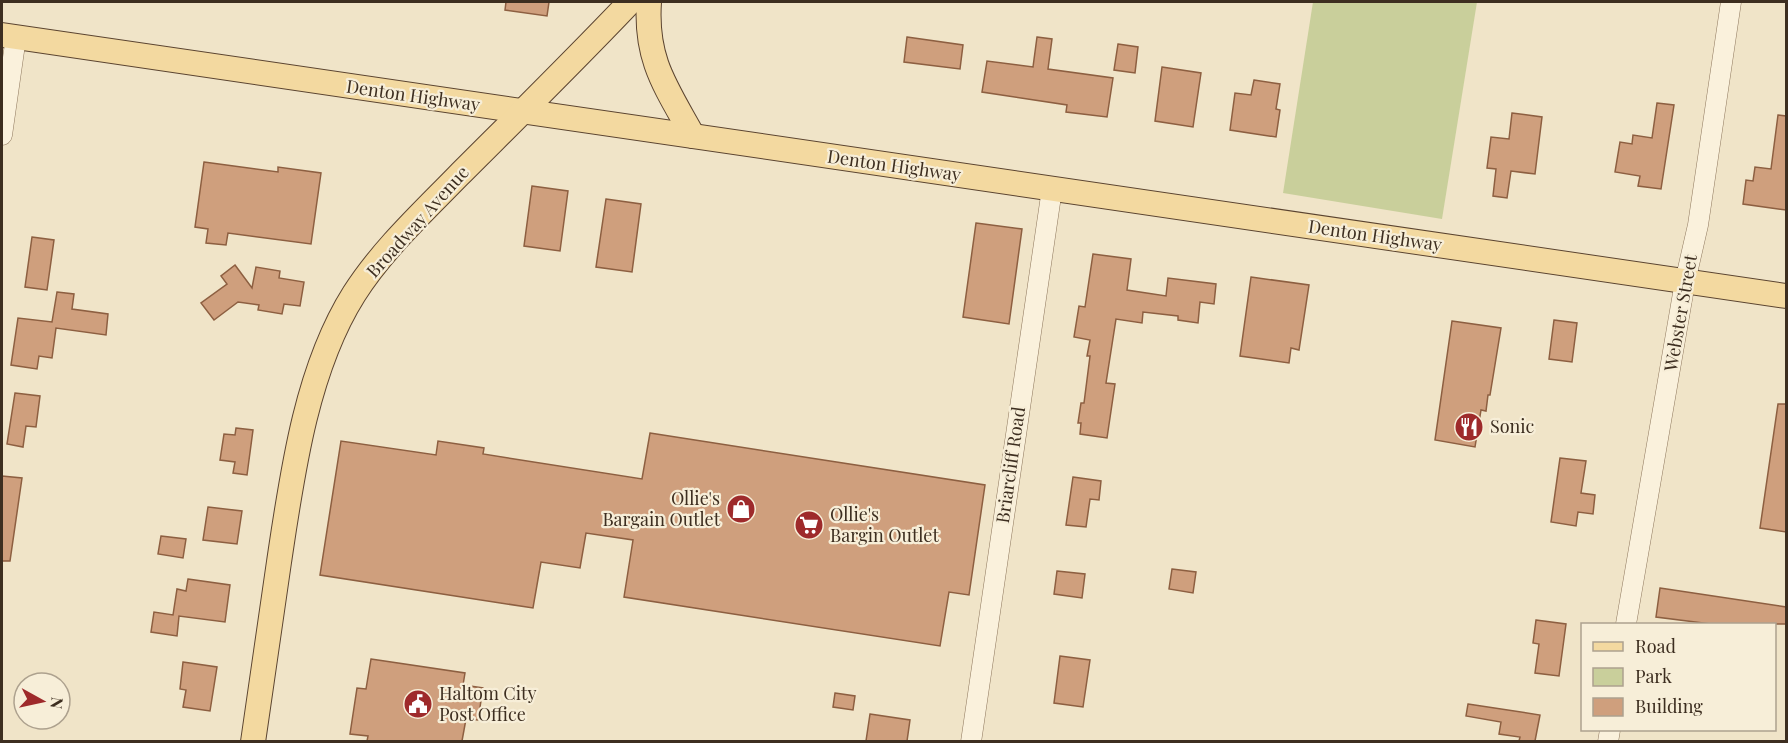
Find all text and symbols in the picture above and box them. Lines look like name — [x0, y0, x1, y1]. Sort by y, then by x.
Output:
street label: Denton Highway — [345, 74, 482, 116]
street label: Denton Highway — [826, 144, 963, 186]
street label: Broadway Avenue — [361, 160, 474, 282]
street label: Denton Highway — [1307, 214, 1444, 256]
street label: Webster Street — [1658, 252, 1702, 374]
street label: Briarcliff Road — [990, 405, 1030, 525]
restaurant icon: Sonic — [1453, 411, 1485, 443]
place label: Sonic — [1490, 414, 1535, 438]
place label: Ollie's Bargain Outlet — [602, 486, 721, 531]
shop icon: Ollie's Bargain Outlet — [725, 493, 757, 525]
place label: Ollie's Bargin Outlet — [830, 502, 939, 547]
supermarket icon: Ollie's Bargin Outlet — [793, 509, 825, 541]
legend — [1581, 623, 1776, 731]
text: Road — [1635, 634, 1676, 658]
text: Park — [1635, 664, 1672, 688]
north arrow — [12, 671, 72, 731]
place label: Haltom City Post Office — [439, 681, 536, 726]
public building icon: Haltom City Post Office — [402, 688, 434, 720]
text: Building — [1635, 694, 1703, 718]
text: N — [46, 696, 69, 711]

